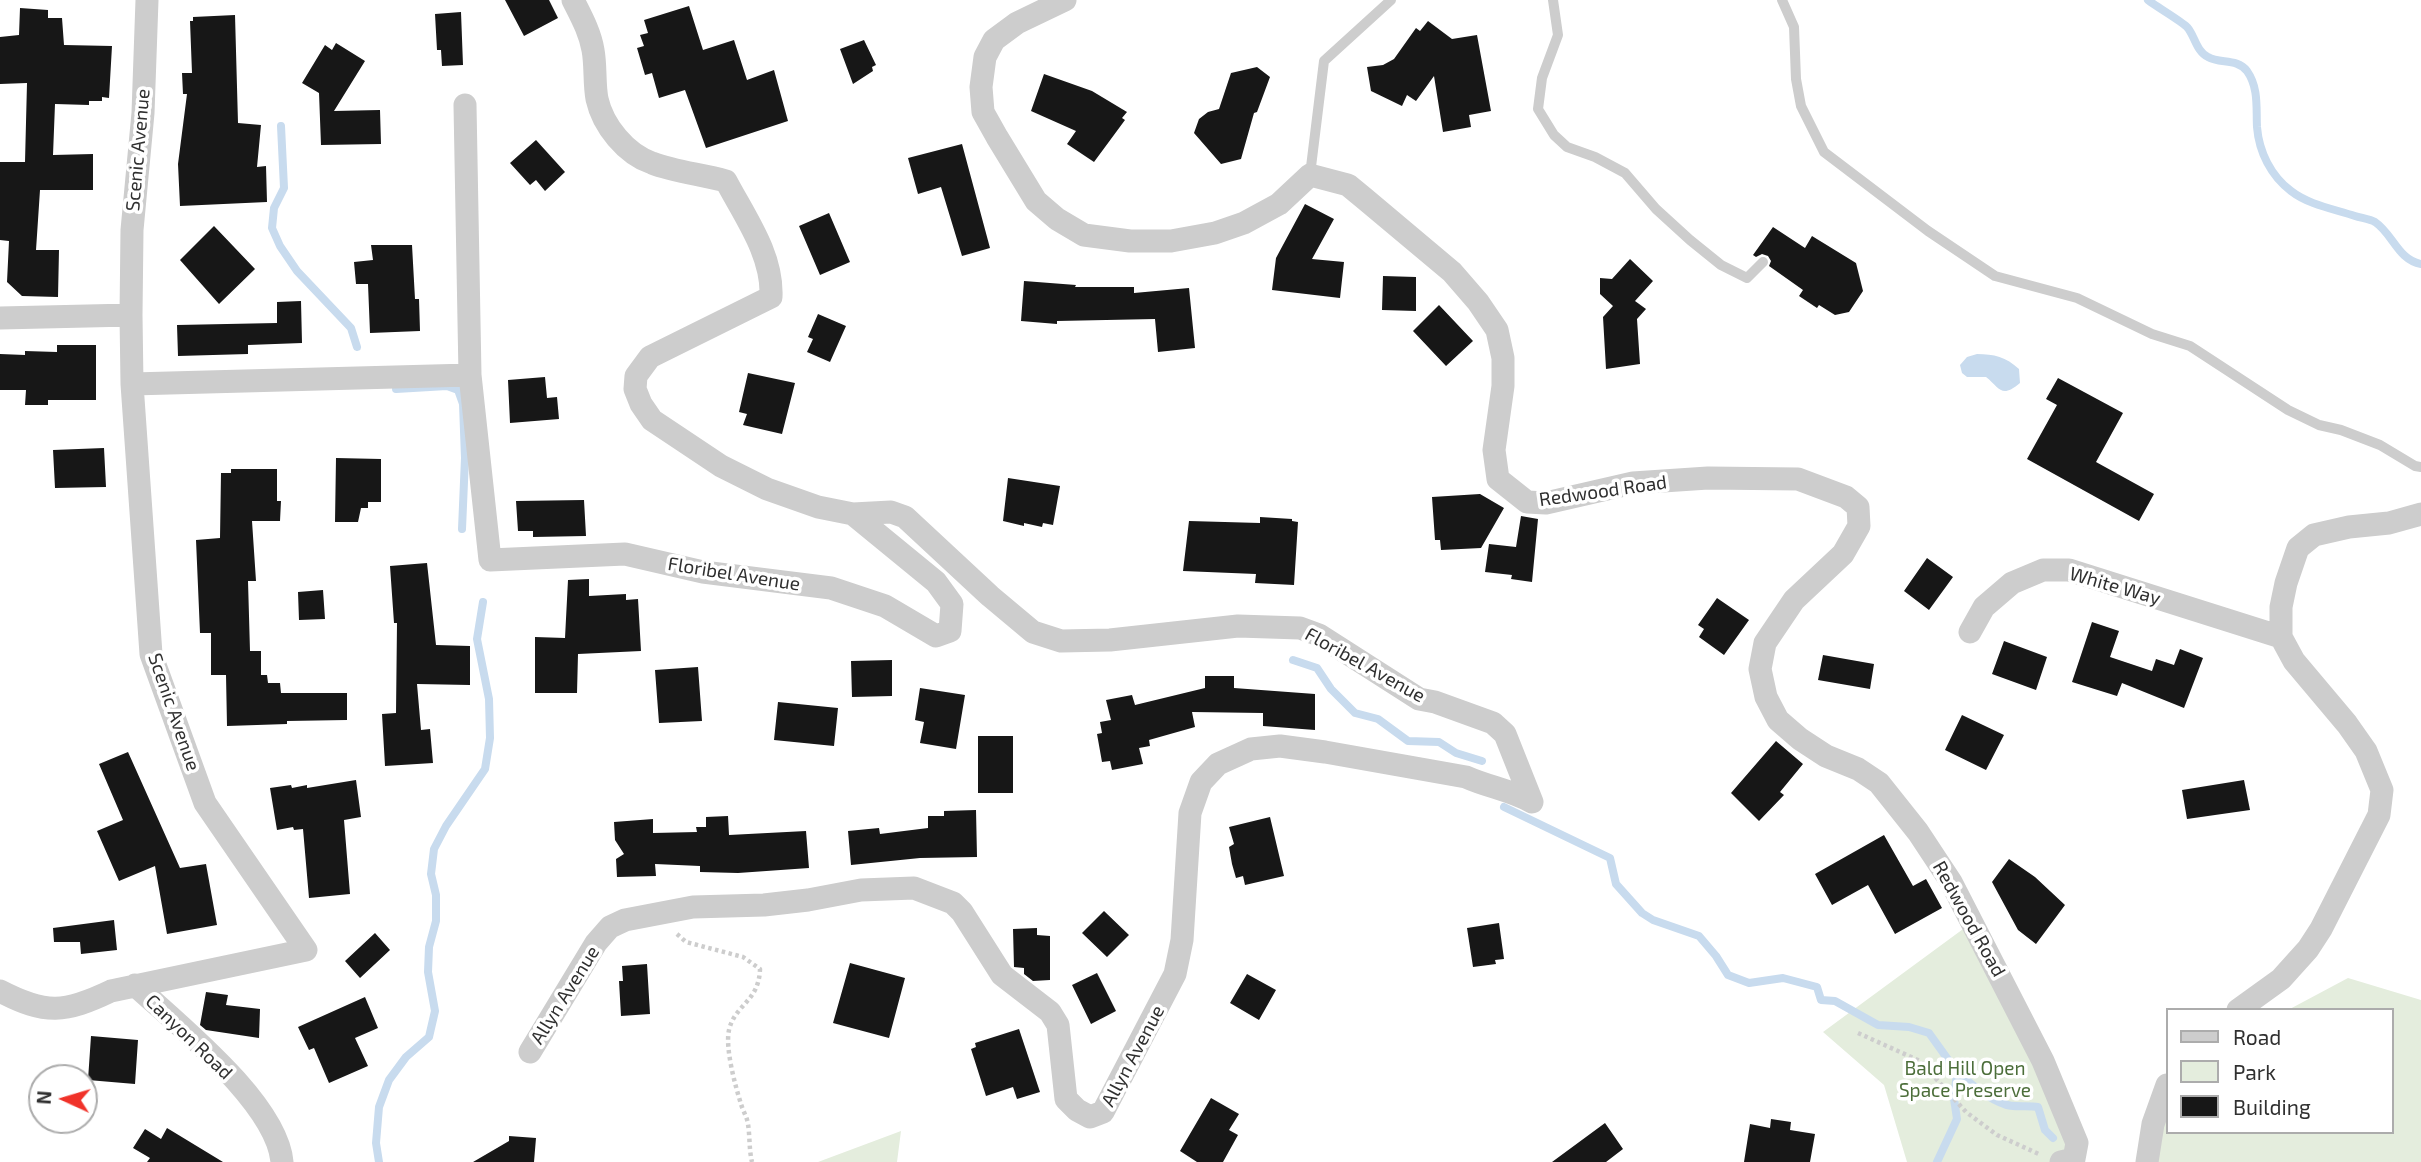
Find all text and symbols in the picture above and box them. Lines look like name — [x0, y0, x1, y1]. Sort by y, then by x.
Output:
street label: Scenic Avenue — [121, 88, 155, 212]
street label: Redwood Road — [1538, 471, 1668, 511]
street label: Floribel Avenue — [666, 552, 802, 596]
street label: White Way — [2067, 562, 2163, 610]
street label: Floribel Avenue — [1301, 623, 1429, 707]
street label: Scenic Avenue — [143, 650, 205, 774]
street label: Redwood Road — [1928, 857, 2010, 981]
street label: Allyn Avenue — [526, 942, 604, 1048]
street label: Canyon Road — [141, 990, 237, 1084]
street label: Allyn Avenue — [1097, 1001, 1169, 1111]
legend — [2166, 1008, 2393, 1134]
text: Road — [2233, 1024, 2281, 1049]
park label: Bald Hill Open Space Preserve — [1899, 1058, 2031, 1102]
text: Park — [2233, 1059, 2276, 1084]
north arrow — [28, 1064, 98, 1134]
text: N — [32, 1090, 55, 1105]
text: Building — [2233, 1094, 2311, 1119]

